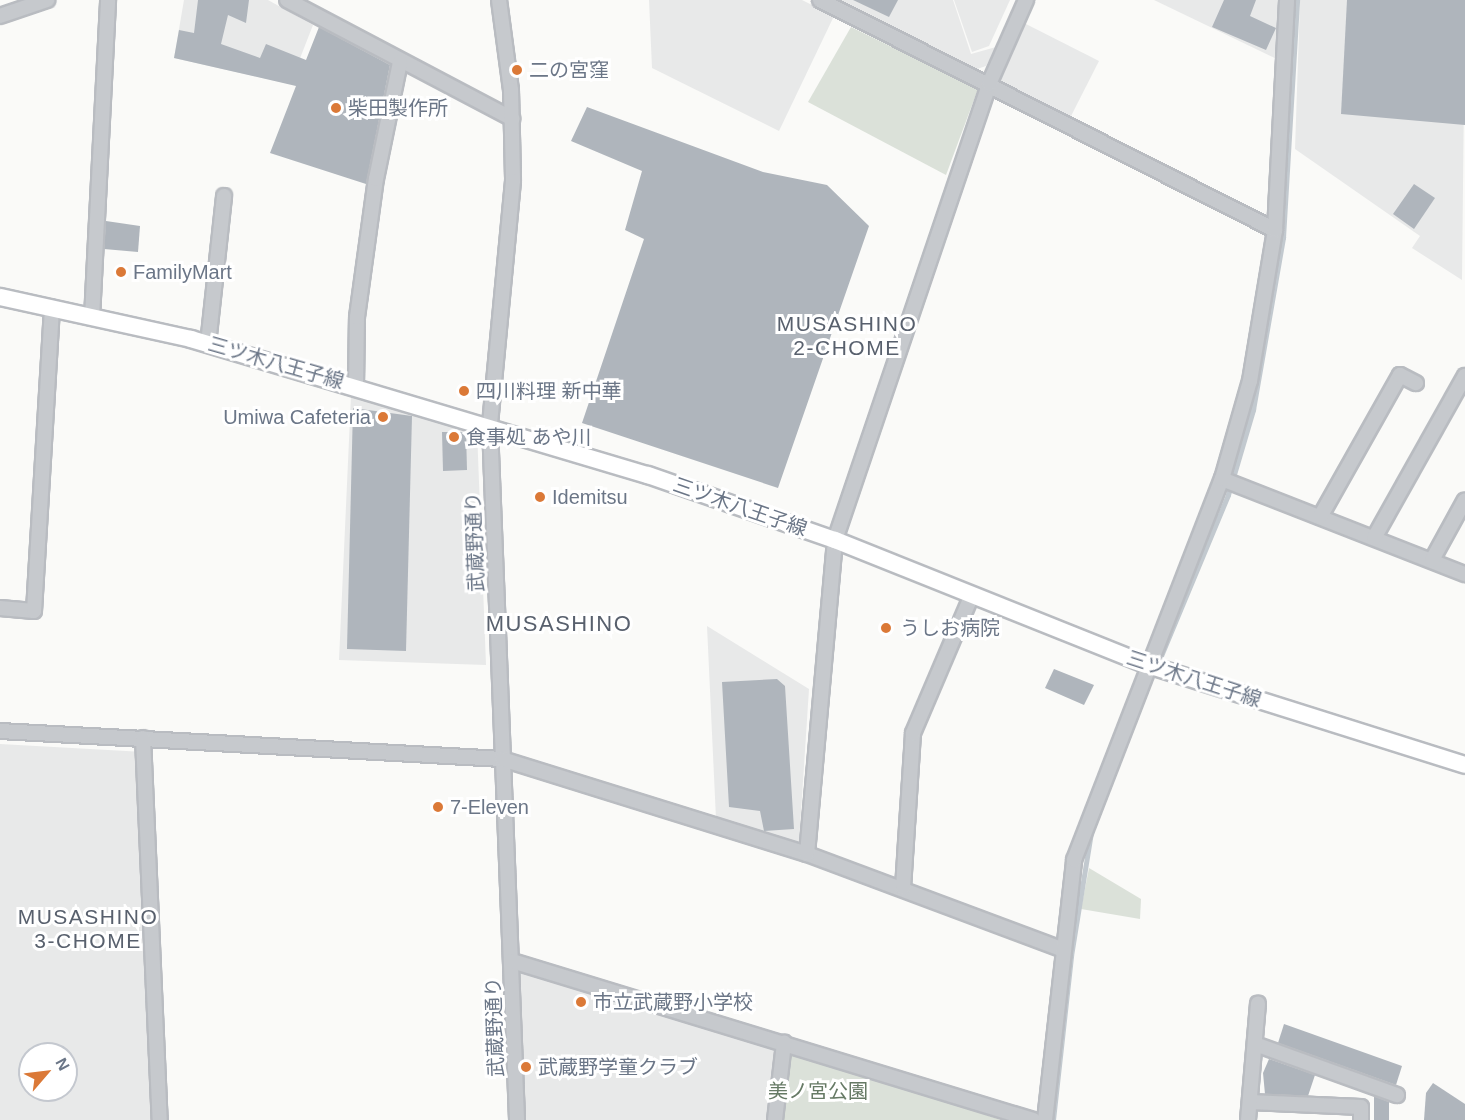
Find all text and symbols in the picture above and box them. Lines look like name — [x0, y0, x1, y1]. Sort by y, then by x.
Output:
place label: 二の宮窪 — [529, 58, 609, 82]
marker: 二の宮窪 — [510, 63, 524, 77]
place label: 柴田製作所 — [348, 96, 448, 120]
marker: 柴田製作所 — [329, 101, 343, 115]
place label: FamilyMart — [133, 260, 232, 284]
marker: FamilyMart — [114, 265, 128, 279]
district label: MUSASHINO 2-CHOME — [777, 311, 917, 361]
street label: 三ツ木八王子線 — [205, 332, 347, 394]
place label: 四川料理 新中華 — [476, 379, 622, 403]
marker: 四川料理 新中華 — [457, 384, 471, 398]
place label: Umiwa Cafeteria — [223, 405, 371, 429]
marker: Umiwa Cafeteria — [376, 410, 390, 424]
place label: 食事処 あや川 — [466, 425, 592, 449]
marker: 食事処 あや川 — [447, 430, 461, 444]
street label: 三ツ木八王子線 — [670, 473, 810, 541]
place label: Idemitsu — [552, 485, 628, 509]
marker: Idemitsu — [533, 490, 547, 504]
street label: 武蔵野通り — [461, 492, 489, 592]
district label: MUSASHINO — [486, 611, 632, 637]
place label: うしお病院 — [900, 616, 1000, 640]
marker: うしお病院 — [877, 619, 895, 637]
street label: 三ツ木八王子線 — [1124, 646, 1264, 712]
place label: 7-Eleven — [450, 795, 529, 819]
marker: 7-Eleven — [431, 800, 445, 814]
district label: MUSASHINO 3-CHOME — [18, 904, 158, 954]
street label: 武蔵野通り — [481, 977, 509, 1077]
place label: 市立武蔵野小学校 — [593, 990, 753, 1014]
marker: 市立武蔵野小学校 — [574, 995, 588, 1009]
north arrow — [18, 1042, 78, 1102]
text: N — [52, 1055, 73, 1073]
place label: 武蔵野学童クラブ — [538, 1055, 698, 1079]
marker: 武蔵野学童クラブ — [519, 1060, 533, 1074]
park label: 美ノ宮公園 — [768, 1079, 868, 1103]

